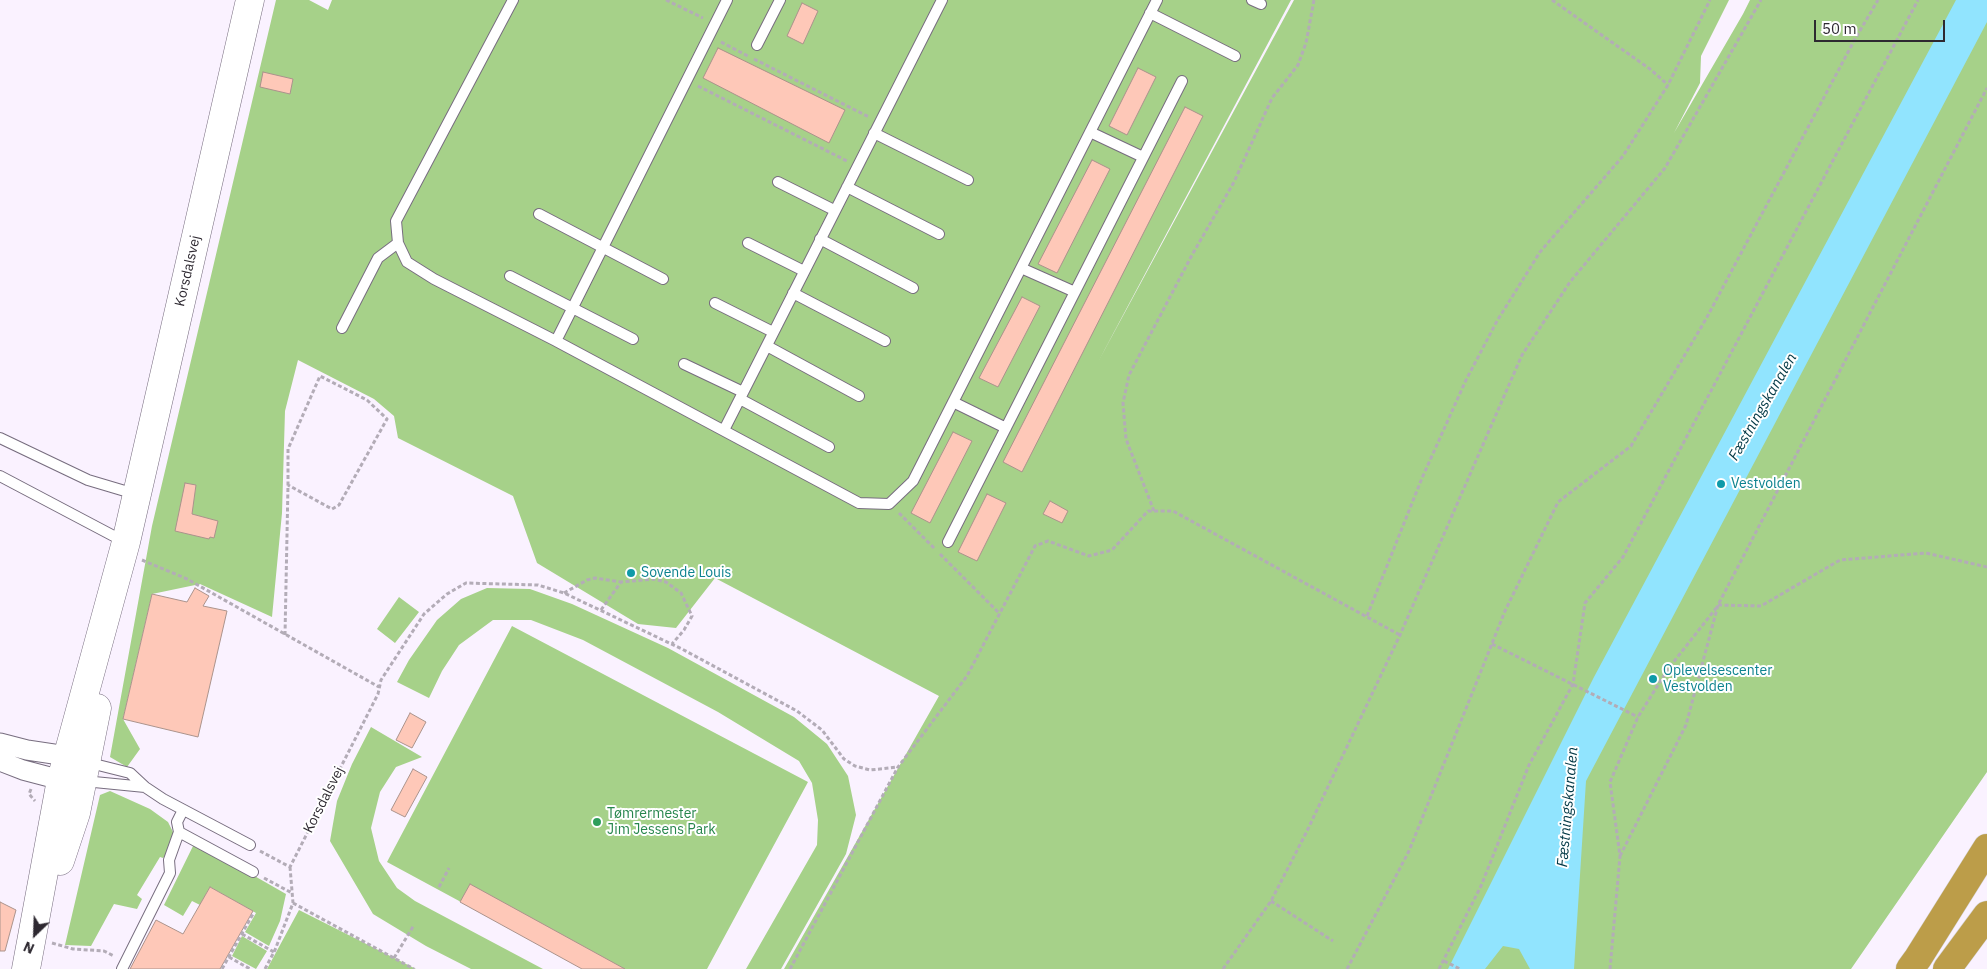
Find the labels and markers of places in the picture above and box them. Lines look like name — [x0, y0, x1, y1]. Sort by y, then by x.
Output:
place label: Vestvolden — [1731, 476, 1801, 492]
marker: Vestvolden — [1715, 478, 1727, 490]
place label: Sovende Louis — [641, 565, 731, 581]
marker: Sovende Louis — [625, 567, 637, 579]
place label: Oplevelsescenter Vestvolden — [1663, 663, 1772, 696]
marker: Oplevelsescenter Vestvolden — [1647, 673, 1659, 685]
place label: Tømrermester Jim Jessens Park — [607, 806, 716, 839]
marker: Tømrermester Jim Jessens Park — [591, 816, 603, 828]

